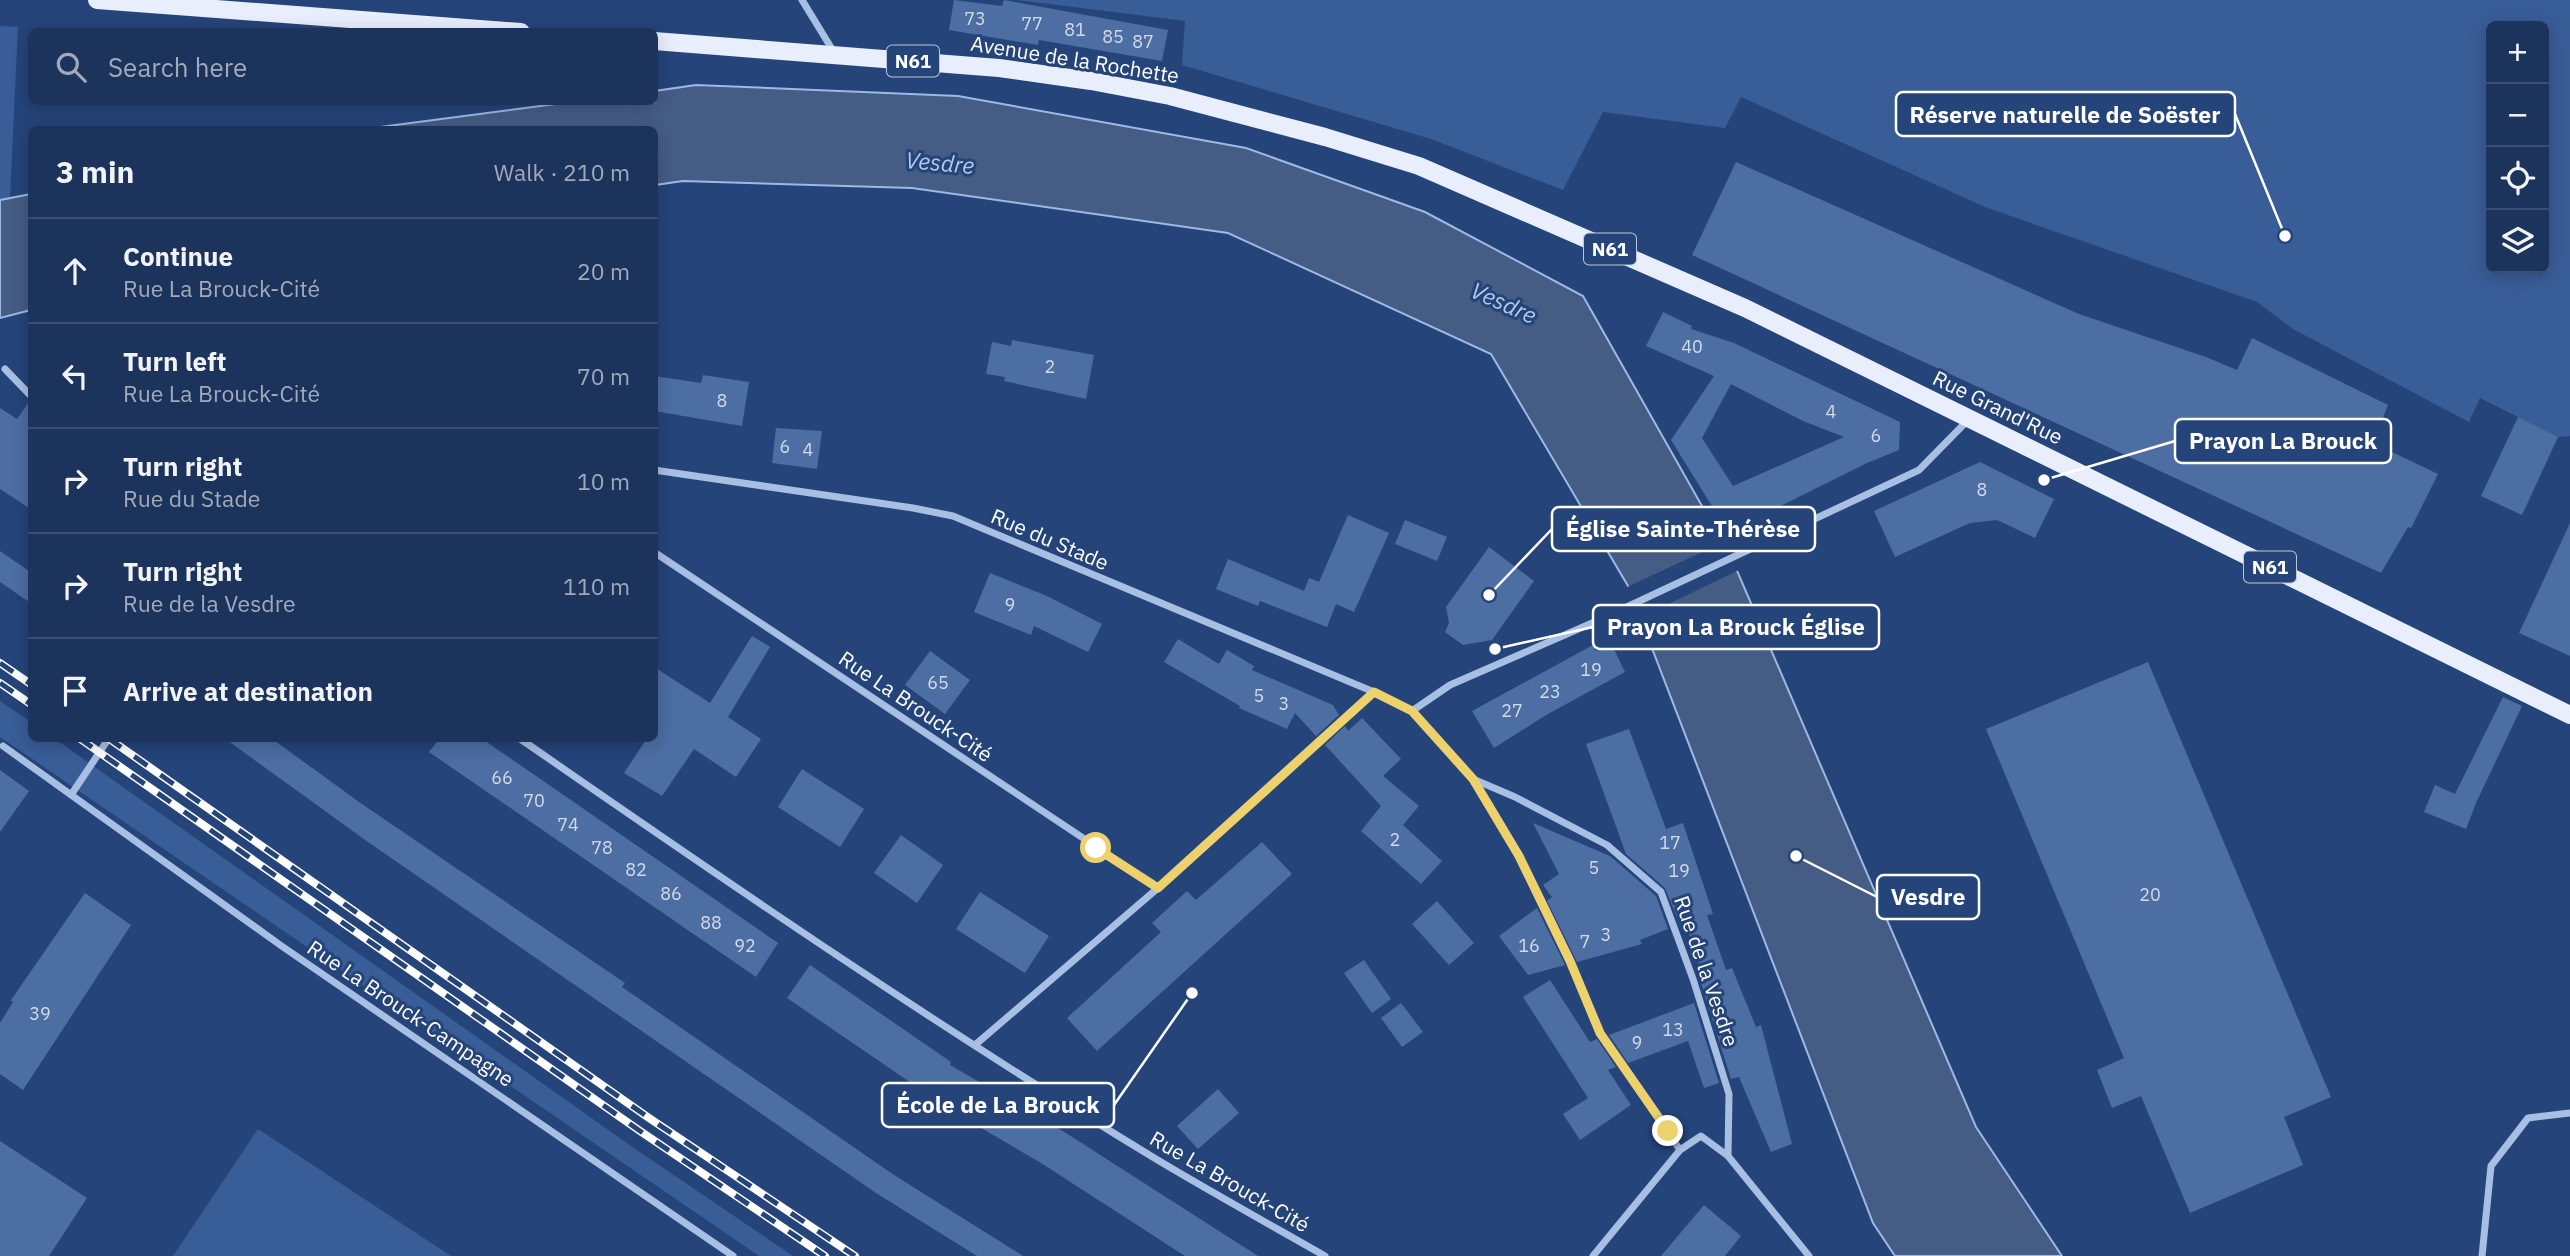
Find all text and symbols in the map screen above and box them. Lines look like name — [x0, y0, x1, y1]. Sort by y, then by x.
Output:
house number: 73 — [964, 7, 986, 30]
house number: 77 — [1021, 12, 1043, 35]
house number: 81 — [1064, 18, 1086, 41]
map controls — [2486, 21, 2549, 273]
button: + — [2486, 21, 2549, 84]
house number: 85 — [1102, 25, 1124, 48]
search box — [28, 28, 658, 105]
street label: Avenue de la Rochette — [969, 29, 1181, 89]
house number: 87 — [1132, 30, 1154, 53]
road number: N61 — [887, 45, 939, 76]
icon: search — [52, 48, 90, 86]
text: Search here — [108, 50, 247, 84]
button: − — [2486, 84, 2549, 147]
callout: Réserve naturelle de Soëster — [1896, 92, 2235, 136]
text: Réserve naturelle de Soëster — [1910, 99, 2220, 129]
water label: Vesdre — [904, 144, 976, 180]
button: locate — [2486, 147, 2549, 210]
text: 3 min — [56, 152, 134, 191]
text: Walk · 210 m — [494, 157, 630, 187]
button: layers — [2486, 210, 2549, 273]
road number: N61 — [1584, 233, 1636, 264]
text: Continue — [123, 239, 233, 273]
icon: ahead — [56, 252, 94, 290]
text: 20 m — [577, 256, 630, 286]
text: Rue La Brouck-Cité — [123, 273, 320, 303]
water label: Vesdre — [1466, 274, 1542, 330]
house number: 40 — [1681, 335, 1703, 358]
text: Turn left — [123, 344, 226, 378]
house number: 2 — [1045, 355, 1055, 378]
icon: left — [56, 357, 94, 395]
text: 70 m — [577, 361, 630, 391]
street label: Rue Grand'Rue — [1928, 363, 2068, 451]
text: Rue La Brouck-Cité — [123, 378, 320, 408]
house number: 8 — [717, 389, 727, 412]
house number: 4 — [1826, 400, 1837, 423]
callout: Prayon La Brouck — [2175, 419, 2391, 463]
house number: 6 — [1871, 424, 1881, 447]
text: Prayon La Brouck — [2189, 425, 2378, 455]
house number: 6 — [780, 435, 790, 458]
house number: 4 — [803, 438, 814, 461]
text: Turn right — [123, 449, 242, 483]
icon: right — [56, 462, 94, 500]
text: 10 m — [577, 466, 630, 496]
house number: 8 — [1977, 478, 1987, 501]
text: Rue du Stade — [123, 483, 260, 513]
street label: Rue du Stade — [987, 502, 1113, 576]
callout: Église Sainte-Thérèse — [1552, 507, 1815, 551]
text: Église Sainte-Thérèse — [1566, 513, 1800, 543]
road number: N61 — [2244, 552, 2296, 582]
text: Turn right — [123, 554, 242, 588]
icon: right — [56, 567, 94, 605]
text: 110 m — [563, 571, 630, 601]
text: Rue de la Vesdre — [123, 588, 296, 618]
house number: 9 — [1005, 593, 1015, 616]
callout: Prayon La Brouck Église — [1593, 605, 1879, 649]
text: Prayon La Brouck Église — [1607, 611, 1865, 641]
street label: Rue La Brouck-Cité — [834, 644, 998, 768]
house number: 19 — [1580, 658, 1602, 681]
house number: 65 — [927, 671, 949, 694]
icon: arrive — [56, 672, 94, 710]
text: Arrive at destination — [123, 674, 373, 708]
house number: 23 — [1539, 680, 1561, 703]
house number: 5 — [1254, 684, 1264, 707]
house number: 3 — [1279, 692, 1289, 715]
house number: 27 — [1501, 699, 1523, 722]
house number: 66 — [491, 766, 513, 789]
house number: 70 — [523, 789, 545, 812]
house number: 74 — [557, 813, 579, 836]
house number: 2 — [1390, 828, 1400, 851]
house number: 17 — [1659, 831, 1681, 854]
route start — [1080, 832, 1111, 863]
house number: 78 — [591, 836, 613, 859]
house number: 5 — [1589, 856, 1599, 879]
house number: 82 — [625, 858, 647, 881]
house number: 19 — [1668, 859, 1690, 882]
callout: Vesdre — [1877, 875, 1979, 919]
text: Vesdre — [1891, 881, 1965, 911]
house number: 86 — [660, 882, 682, 905]
house number: 20 — [2139, 883, 2161, 906]
street label: Rue de la Vesdre — [1668, 892, 1746, 1050]
house number: 88 — [700, 911, 722, 934]
house number: 3 — [1601, 923, 1611, 946]
house number: 7 — [1580, 930, 1590, 953]
street label: Rue La Brouck-Campagne — [302, 933, 520, 1093]
house number: 92 — [734, 934, 756, 957]
house number: 16 — [1518, 934, 1540, 957]
house number: 39 — [29, 1002, 51, 1025]
house number: 13 — [1662, 1018, 1684, 1041]
house number: 9 — [1632, 1031, 1642, 1054]
callout: École de La Brouck — [882, 1083, 1114, 1127]
text: École de La Brouck — [896, 1089, 1100, 1119]
route end — [1652, 1115, 1683, 1146]
street label: Rue La Brouck-Cité — [1145, 1124, 1315, 1238]

